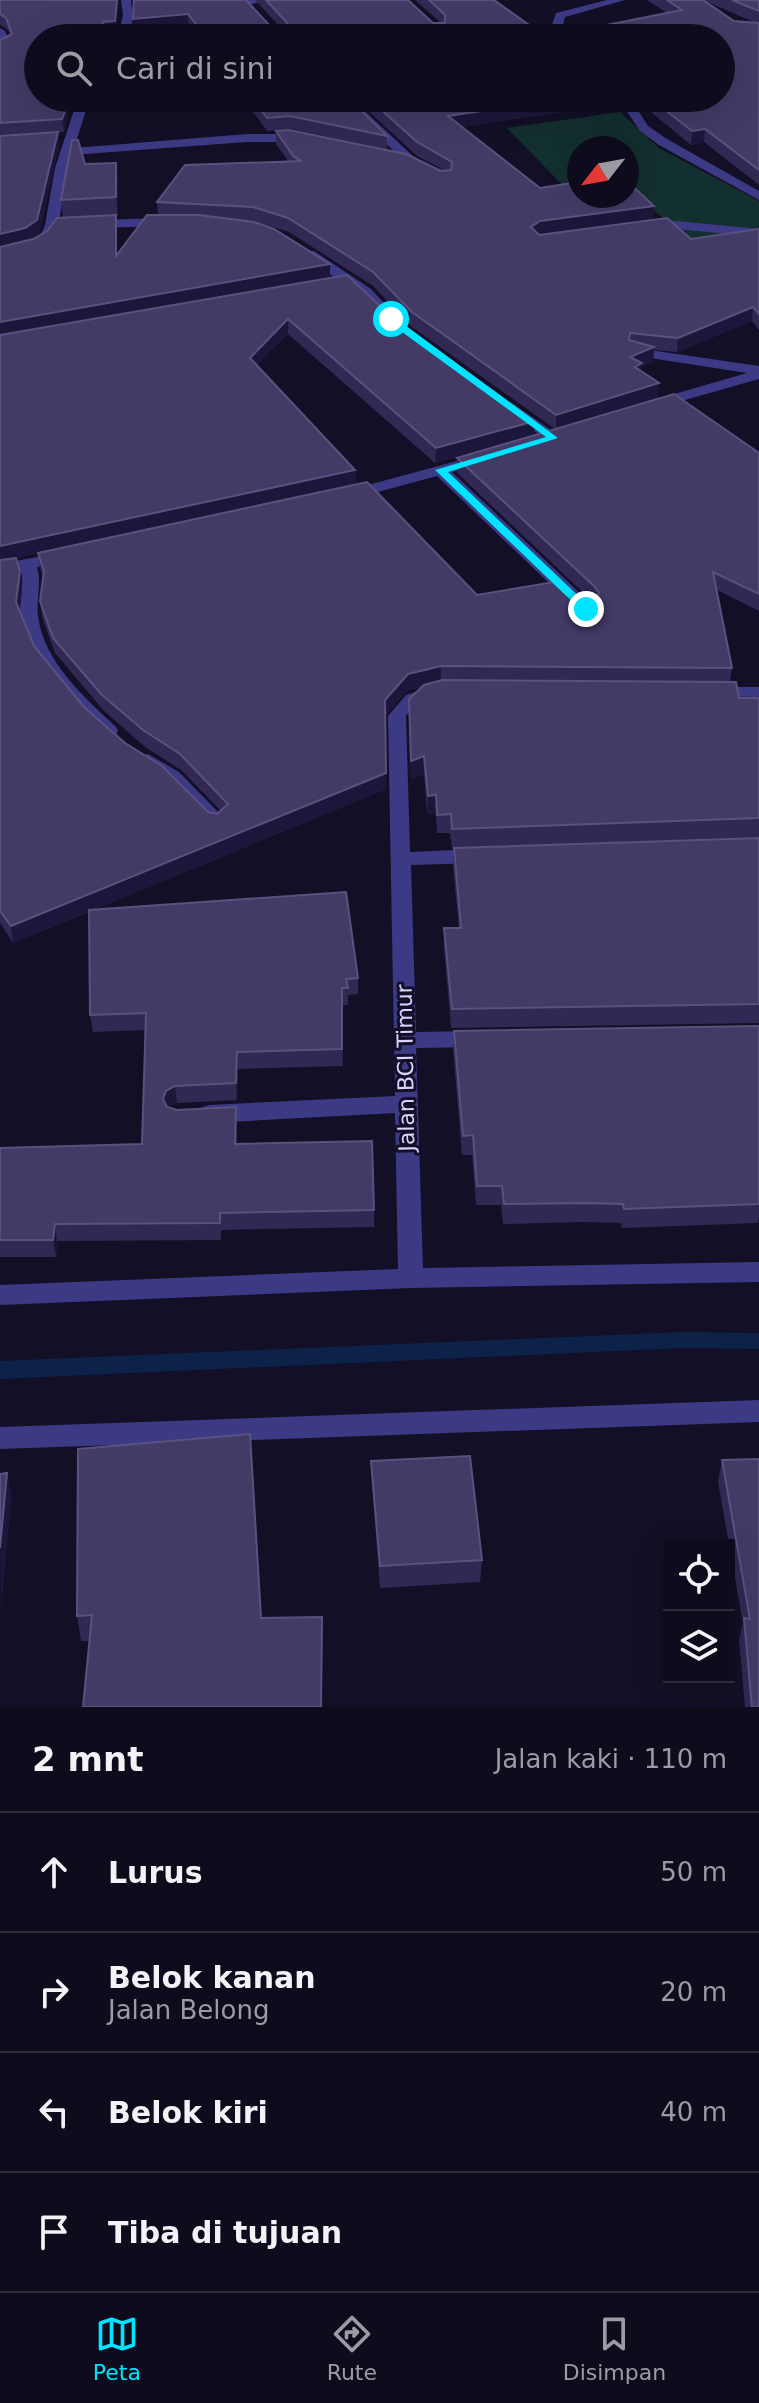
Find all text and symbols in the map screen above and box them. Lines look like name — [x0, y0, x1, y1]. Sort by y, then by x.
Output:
search box — [24, 24, 735, 112]
icon: search — [52, 46, 96, 90]
text: Cari di sini — [116, 51, 274, 86]
north arrow — [567, 136, 639, 208]
route start — [373, 301, 409, 337]
route end — [568, 591, 604, 627]
street label: Jalan BCI Timur — [392, 983, 419, 1154]
map controls — [663, 1539, 735, 1683]
button: locate — [663, 1539, 735, 1611]
button: layers — [663, 1611, 735, 1683]
text: 2 mnt — [32, 1739, 143, 1779]
text: Jalan kaki · 110 m — [495, 1744, 727, 1774]
icon: ahead — [32, 1850, 76, 1894]
text: Lurus — [108, 1855, 202, 1890]
text: 50 m — [660, 1857, 727, 1887]
text: Belok kanan — [108, 1960, 316, 1995]
icon: right — [32, 1970, 76, 2014]
text: 20 m — [660, 1977, 727, 2007]
text: Jalan Belong — [108, 1995, 269, 2025]
icon: left — [32, 2090, 76, 2134]
text: Belok kiri — [108, 2095, 268, 2130]
text: 40 m — [660, 2097, 727, 2127]
icon: arrive — [32, 2210, 76, 2254]
text: Tiba di tujuan — [108, 2215, 342, 2250]
tab: Peta — [93, 2312, 141, 2385]
tab: Rute — [327, 2312, 377, 2385]
tab: Disimpan — [563, 2312, 666, 2385]

